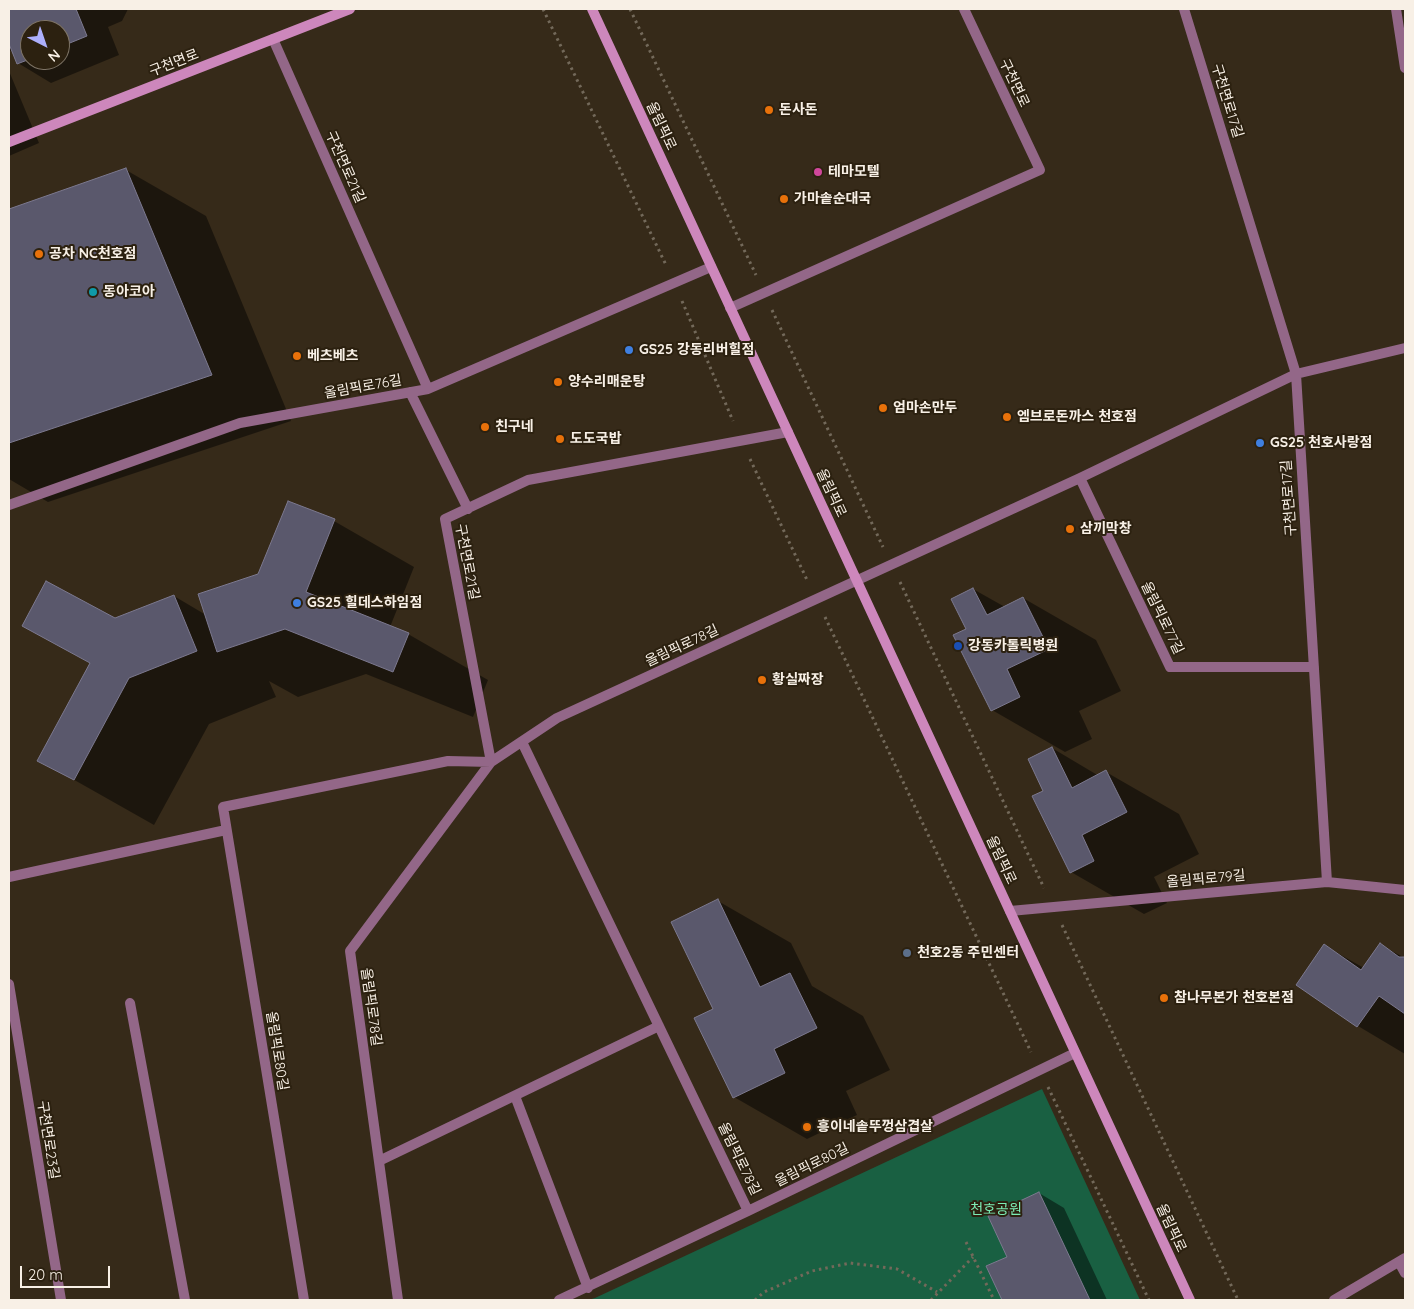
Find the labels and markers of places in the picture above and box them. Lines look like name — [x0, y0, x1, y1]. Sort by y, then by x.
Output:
place label: 돈사돈 — [779, 102, 818, 118]
marker: 돈사돈 — [763, 104, 775, 116]
place label: 테마모텔 — [828, 164, 880, 180]
marker: 테마모텔 — [812, 166, 824, 178]
place label: 가마솥순대국 — [794, 191, 871, 207]
marker: 가마솥순대국 — [778, 193, 790, 205]
place label: 공차 NC천호점 — [49, 246, 136, 262]
marker: 공차 NC천호점 — [33, 248, 45, 260]
place label: 동아코아 — [103, 284, 155, 300]
marker: 동아코아 — [87, 286, 99, 298]
place label: GS25 강동리버힐점 — [639, 342, 754, 358]
marker: GS25 강동리버힐점 — [623, 344, 635, 356]
place label: 베츠베츠 — [307, 348, 359, 364]
marker: 베츠베츠 — [291, 350, 303, 362]
place label: 양수리매운탕 — [568, 374, 645, 390]
marker: 양수리매운탕 — [552, 376, 564, 388]
place label: 엄마손만두 — [893, 400, 957, 416]
marker: 엄마손만두 — [877, 402, 889, 414]
place label: 엠브로돈까스 천호점 — [1017, 409, 1137, 425]
marker: 엠브로돈까스 천호점 — [1001, 411, 1013, 423]
place label: 친구네 — [495, 419, 534, 435]
marker: 친구네 — [479, 421, 491, 433]
place label: 도도국밥 — [570, 431, 622, 447]
marker: 도도국밥 — [554, 433, 566, 445]
place label: GS25 천호사랑점 — [1270, 435, 1372, 451]
marker: GS25 천호사랑점 — [1254, 437, 1266, 449]
place label: 삼끼막창 — [1080, 521, 1132, 537]
marker: 삼끼막창 — [1064, 523, 1076, 535]
place label: GS25 힐데스하임점 — [307, 595, 422, 611]
marker: GS25 힐데스하임점 — [291, 597, 303, 609]
place label: 강동카톨릭병원 — [968, 638, 1058, 654]
marker: 강동카톨릭병원 — [952, 640, 964, 652]
place label: 황실짜장 — [772, 672, 824, 688]
marker: 황실짜장 — [756, 674, 768, 686]
place label: 천호2동 주민센터 — [917, 945, 1019, 961]
marker: 천호2동 주민센터 — [901, 947, 913, 959]
place label: 참나무본가 천호본점 — [1174, 990, 1294, 1006]
marker: 참나무본가 천호본점 — [1158, 992, 1170, 1004]
place label: 흥이네솥뚜껑삼겹살 — [817, 1119, 933, 1135]
marker: 흥이네솥뚜껑삼겹살 — [801, 1121, 813, 1133]

